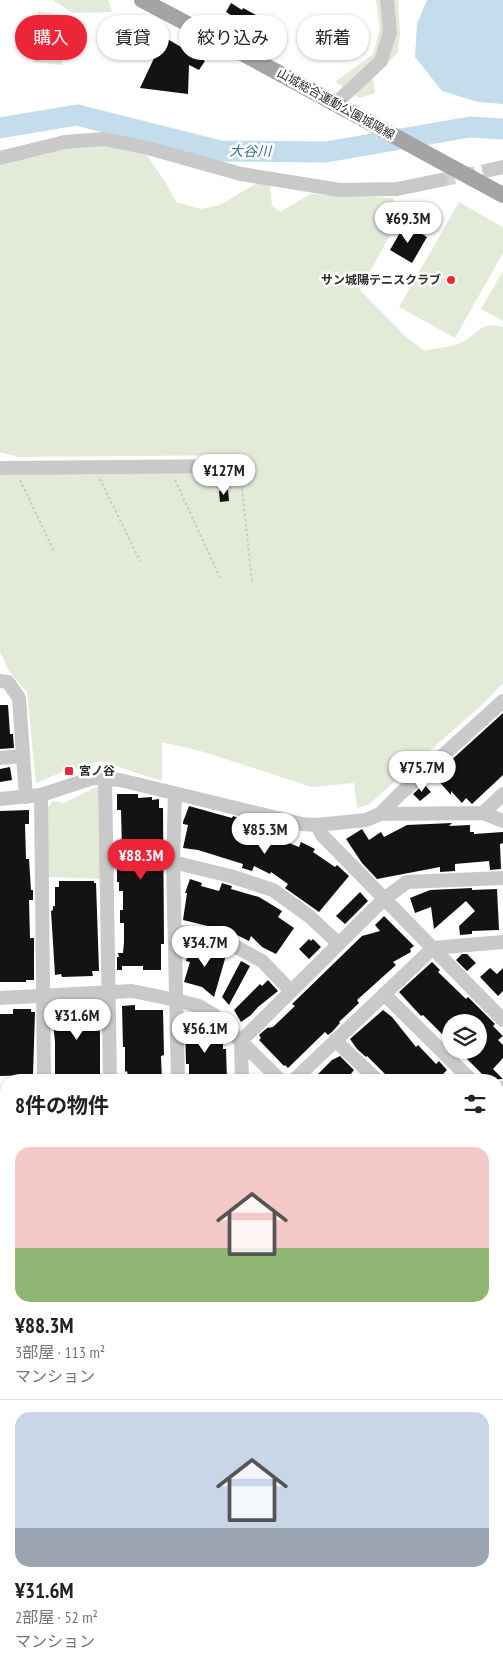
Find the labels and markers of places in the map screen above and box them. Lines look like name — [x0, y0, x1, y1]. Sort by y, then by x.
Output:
pin: ¥69.3M — [367, 202, 449, 244]
place label: サン城陽テニスクラブ — [321, 272, 441, 287]
marker: サン城陽テニスクラブ — [445, 274, 457, 286]
pin: ¥127M — [189, 454, 259, 496]
pin: ¥75.7M — [381, 750, 463, 793]
place label: 宮ノ谷 — [79, 763, 115, 778]
marker: 宮ノ谷 — [63, 765, 75, 777]
pin: ¥85.3M — [224, 812, 306, 855]
pin: ¥88.3M — [100, 838, 182, 881]
pin: ¥34.7M — [164, 926, 246, 968]
pin: ¥31.6M — [36, 998, 118, 1041]
pin: ¥56.1M — [164, 1012, 246, 1054]

